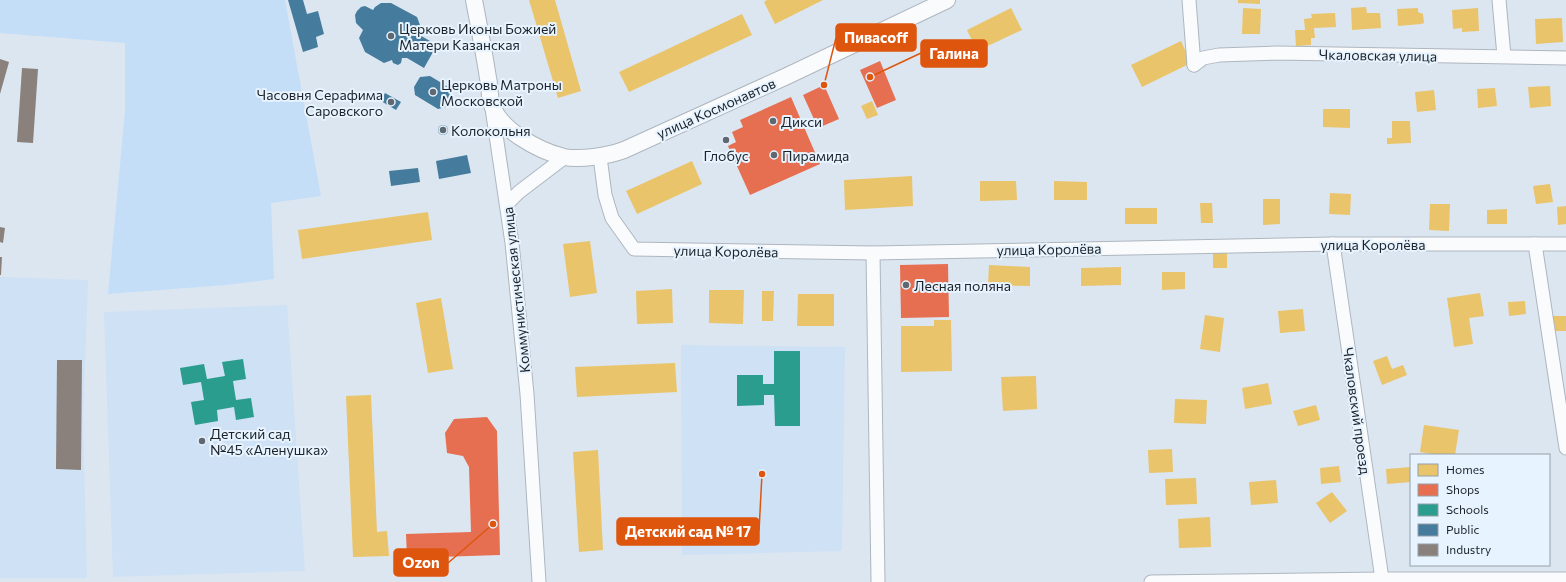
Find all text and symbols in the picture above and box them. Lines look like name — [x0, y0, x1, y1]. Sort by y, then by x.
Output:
place label: Церковь Иконы Божией Матери Казанская — [399, 20, 556, 53]
callout: Пивасоff — [836, 24, 916, 51]
text: Пивасоff — [844, 28, 908, 46]
marker: Церковь Иконы Божией Матери Казанская — [386, 31, 396, 41]
callout: Галина — [921, 40, 987, 67]
text: Галина — [929, 44, 979, 62]
street label: Чкаловская улица — [1319, 45, 1437, 65]
street label: улица Космонавтов — [654, 74, 778, 142]
place label: Церковь Матроны Московской — [441, 76, 562, 109]
place label: Часовня Серафима Саровского — [257, 86, 383, 119]
marker: Церковь Матроны Московской — [428, 87, 438, 97]
marker: Часовня Серафима Саровского — [386, 97, 396, 107]
place label: Дикси — [781, 113, 822, 130]
marker: Дикси — [768, 116, 778, 126]
place label: Колокольня — [451, 122, 531, 139]
marker: Колокольня — [438, 125, 448, 135]
marker: Глобус — [721, 135, 731, 145]
place label: Глобус — [703, 147, 749, 164]
place label: Пирамида — [782, 147, 849, 164]
marker: Пирамида — [769, 150, 779, 160]
street label: Коммунистическая улица — [499, 206, 533, 374]
street label: улица Королёва — [1321, 236, 1425, 253]
street label: улица Королёва — [996, 240, 1102, 258]
street label: улица Королёва — [673, 242, 779, 260]
place label: Лесная поляна — [914, 277, 1011, 294]
marker: Лесная поляна — [901, 280, 911, 290]
street label: Чкаловский проезд — [1340, 346, 1374, 476]
place label: Детский сад №45 «Аленушка» — [210, 425, 328, 458]
marker: Детский сад №45 «Аленушка» — [197, 436, 207, 446]
legend — [1410, 454, 1550, 566]
text: Homes — [1446, 462, 1484, 476]
text: Shops — [1446, 482, 1480, 496]
text: Schools — [1446, 502, 1489, 516]
callout: Детский сад № 17 — [617, 518, 759, 545]
text: Детский сад № 17 — [625, 522, 751, 540]
text: Public — [1446, 522, 1479, 536]
text: Industry — [1446, 542, 1491, 556]
callout: Ozon — [394, 549, 448, 576]
text: Ozon — [402, 553, 440, 571]

